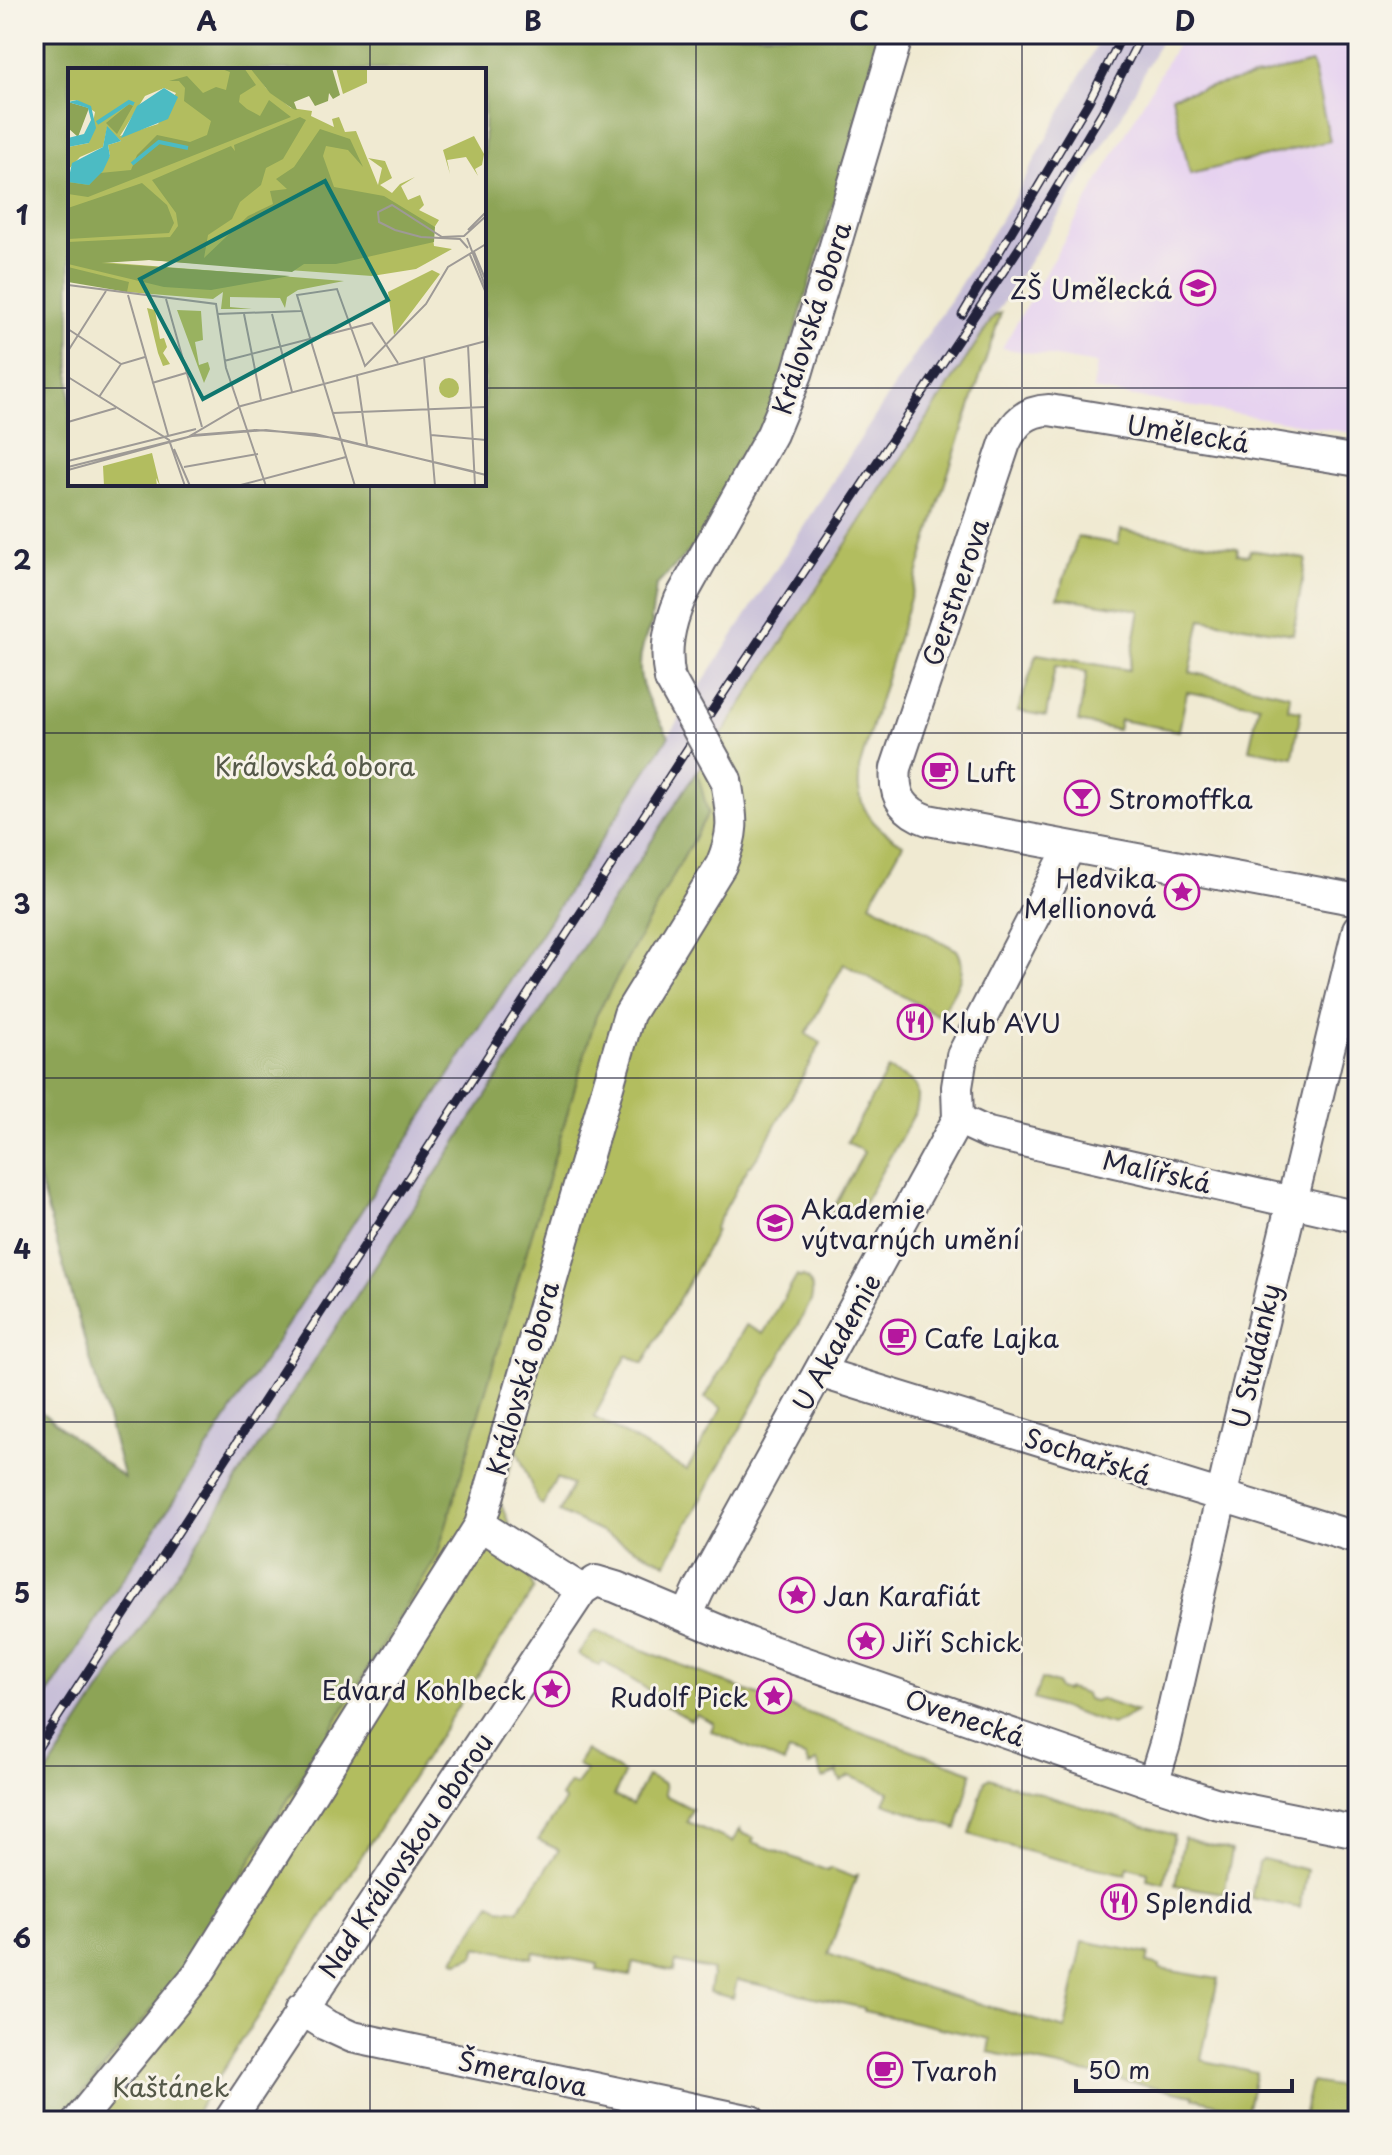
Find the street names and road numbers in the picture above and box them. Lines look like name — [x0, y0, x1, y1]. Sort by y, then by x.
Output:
street label: Královská obora — [761, 217, 861, 419]
street label: Umělecká — [1124, 404, 1253, 462]
street label: Gerstnerova — [912, 513, 998, 671]
street label: Malířská — [1099, 1140, 1216, 1203]
street label: U Akademie — [782, 1266, 890, 1418]
street label: Královská obora — [476, 1276, 568, 1480]
street label: U Studánky — [1218, 1280, 1290, 1432]
street label: Sochařská — [1020, 1417, 1157, 1495]
street label: Ovenecká — [900, 1678, 1031, 1756]
street label: Nad Královskou oborou — [308, 1724, 502, 1986]
street label: Šmeralova — [455, 2040, 591, 2106]

